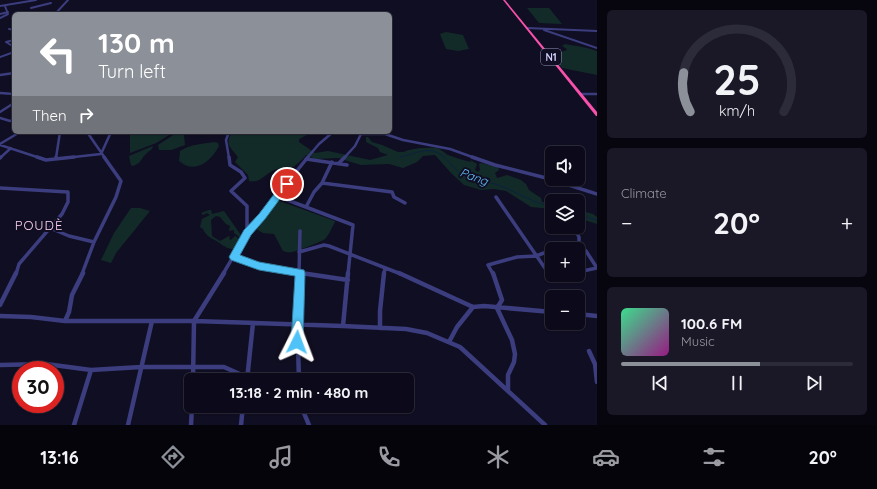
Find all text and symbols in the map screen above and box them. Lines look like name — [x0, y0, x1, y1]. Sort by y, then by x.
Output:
text: 130 m — [98, 25, 175, 60]
icon: left — [32, 28, 84, 80]
road number: N1 — [541, 49, 561, 65]
text: 25 — [713, 53, 761, 105]
text: Turn left — [98, 60, 166, 83]
text: km/h — [719, 102, 755, 120]
icon: right — [75, 104, 97, 126]
text: Then — [32, 106, 67, 125]
map controls — [545, 146, 585, 330]
button: sound — [545, 146, 585, 186]
water label: Pang — [458, 165, 492, 189]
pin — [270, 167, 304, 201]
icon: arrive — [276, 173, 298, 195]
text: Climate — [621, 185, 667, 201]
button: layers — [545, 194, 585, 234]
text: 20° — [713, 204, 760, 242]
text: − — [621, 209, 632, 237]
text: + — [841, 209, 853, 237]
district label: POUDÈ — [15, 217, 63, 233]
button: + — [545, 242, 585, 282]
button: − — [545, 290, 585, 330]
text: 100.6 FM — [681, 314, 742, 333]
position arrow — [276, 321, 318, 363]
text: Music — [681, 333, 715, 349]
speed limit sign: 30 — [12, 361, 64, 413]
icon: previous — [649, 372, 671, 394]
icon: pause — [726, 372, 748, 394]
icon: next — [803, 372, 825, 394]
text: 13:18 · 2 min · 480 m — [230, 383, 368, 402]
icon: directions — [159, 443, 187, 471]
icon: music — [267, 443, 295, 471]
icon: phone — [375, 443, 403, 471]
icon: climate — [484, 443, 512, 471]
icon: car — [592, 443, 620, 471]
icon: filters — [700, 443, 728, 471]
text: 13:16 — [40, 446, 79, 469]
text: 20° — [808, 446, 837, 469]

